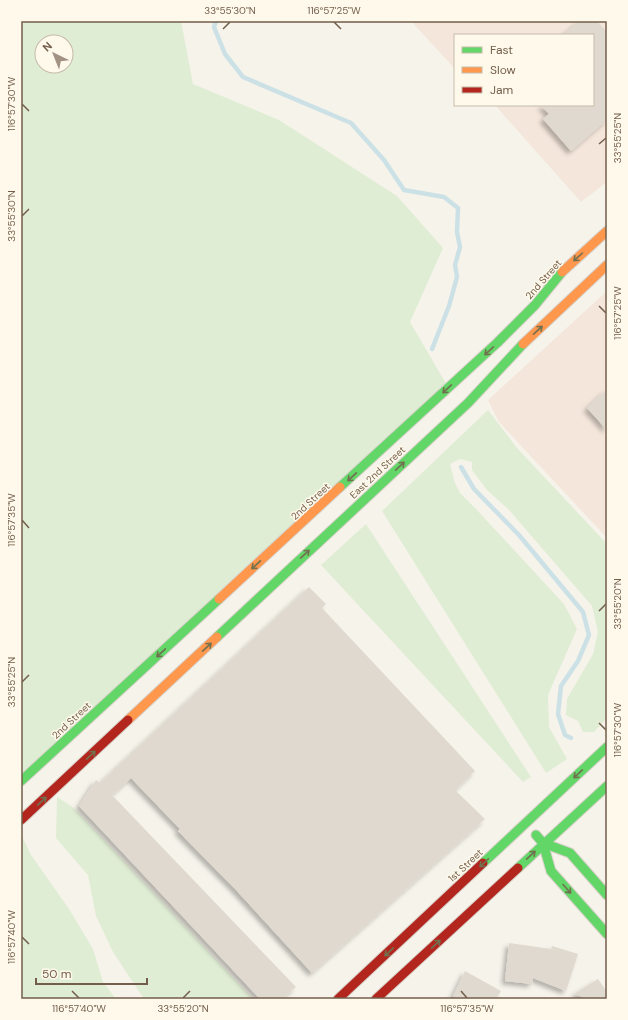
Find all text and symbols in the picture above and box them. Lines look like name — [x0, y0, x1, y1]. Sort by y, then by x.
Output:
text: 33°55'30"N — [204, 4, 256, 17]
text: 116°57'25"W — [307, 4, 361, 17]
north arrow — [34, 34, 74, 74]
legend — [454, 34, 594, 106]
text: N — [39, 39, 55, 55]
text: Fast — [490, 42, 513, 58]
text: Slow — [490, 62, 516, 78]
text: 116°57'30"W — [5, 76, 18, 131]
text: Jam — [490, 82, 513, 98]
text: 33°55'25"N — [611, 113, 624, 163]
text: 33°55'30"N — [5, 190, 18, 242]
one-way arrow — [573, 252, 583, 262]
street label: 2nd Street — [522, 257, 564, 302]
text: 116°57'25"W — [611, 286, 624, 340]
one-way arrow — [533, 325, 543, 335]
one-way arrow — [484, 346, 494, 355]
one-way arrow — [443, 384, 453, 393]
street label: East 2nd Street — [347, 443, 408, 501]
one-way arrow — [395, 461, 405, 470]
one-way arrow — [347, 472, 357, 482]
street label: 2nd Street — [288, 480, 333, 523]
text: 116°57'35"W — [5, 493, 18, 547]
one-way arrow — [300, 550, 311, 559]
one-way arrow — [251, 560, 261, 570]
text: 33°55'20"N — [611, 578, 624, 630]
one-way arrow — [202, 642, 212, 652]
one-way arrow — [156, 648, 166, 657]
text: 33°55'25"N — [5, 657, 18, 707]
street label: 2nd Street — [49, 699, 94, 742]
text: 116°57'30"W — [611, 702, 624, 757]
one-way arrow — [86, 750, 96, 760]
one-way arrow — [573, 769, 584, 778]
one-way arrow — [37, 796, 47, 806]
street label: 1st Street — [445, 846, 485, 885]
one-way arrow — [526, 850, 536, 860]
one-way arrow — [478, 858, 489, 867]
one-way arrow — [562, 884, 572, 894]
text: 116°57'40"W — [5, 910, 18, 964]
one-way arrow — [431, 939, 441, 949]
one-way arrow — [384, 947, 394, 956]
scale bar — [36, 960, 147, 986]
text: 50 m — [42, 966, 71, 982]
text: 116°57'40"W — [52, 1002, 106, 1015]
text: 33°55'20"N — [157, 1002, 209, 1015]
text: 116°57'35"W — [440, 1002, 494, 1015]

